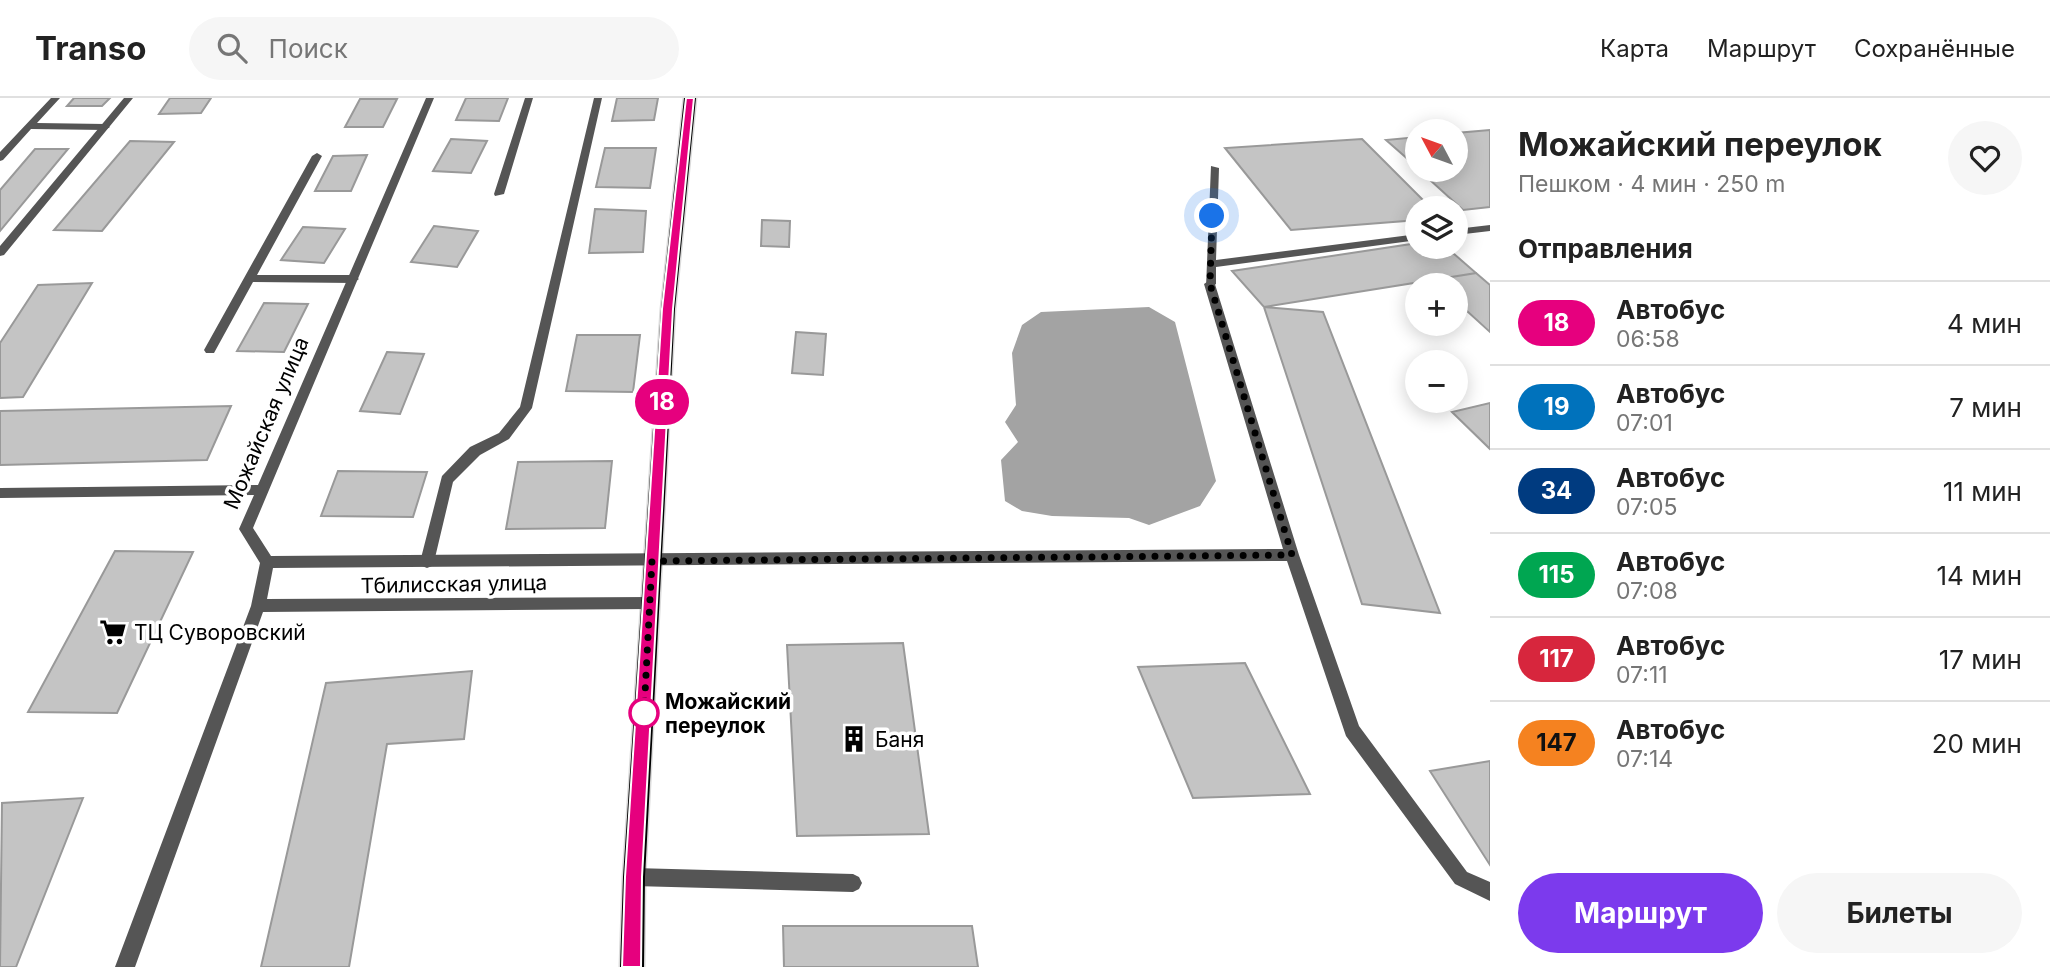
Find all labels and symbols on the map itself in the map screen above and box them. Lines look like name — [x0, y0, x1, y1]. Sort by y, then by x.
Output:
north arrow — [1405, 119, 1468, 182]
your location — [1194, 198, 1229, 233]
street label: Можайская улица — [218, 333, 314, 513]
line badge: 18 — [630, 379, 694, 425]
street label: Тбилисская улица — [360, 570, 548, 598]
supermarket icon: ТЦ Суворовский — [98, 617, 128, 647]
place label: ТЦ Суворовский — [134, 620, 306, 645]
place label: Можайский переулок — [665, 689, 791, 738]
marker: Можайский переулок — [629, 698, 659, 728]
building icon: Баня — [839, 724, 869, 754]
place label: Баня — [875, 727, 924, 752]

